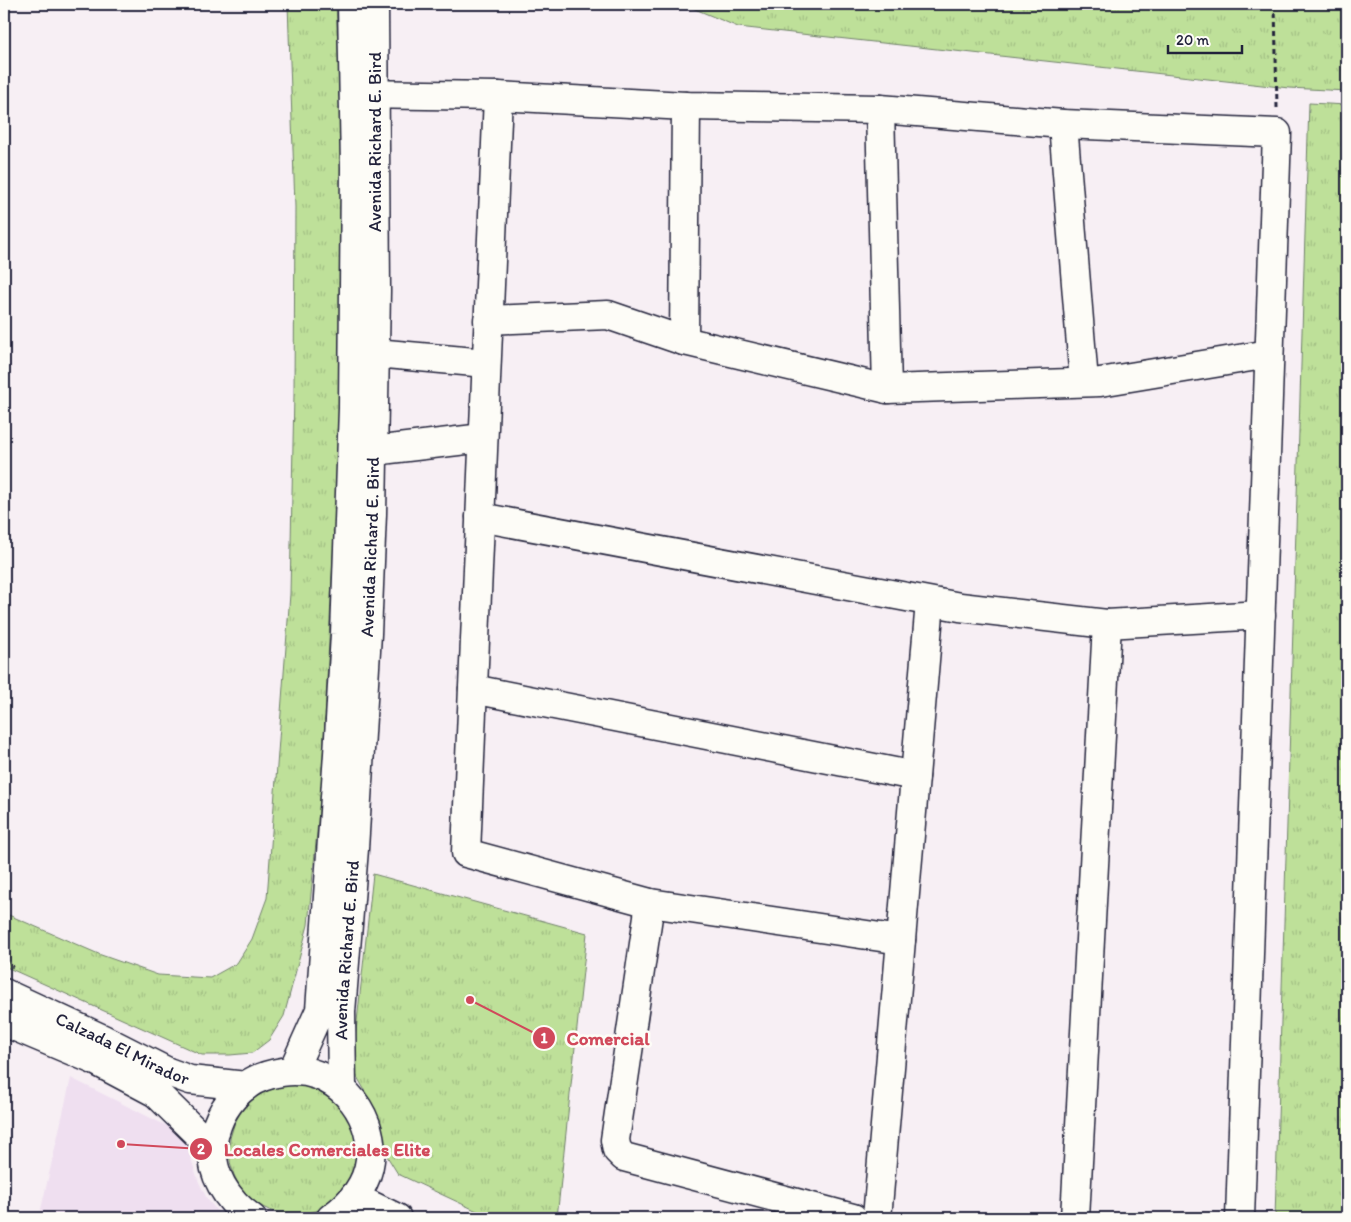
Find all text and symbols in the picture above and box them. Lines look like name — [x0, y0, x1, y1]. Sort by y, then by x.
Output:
scale bar — [1168, 22, 1242, 54]
text: 20 m — [1176, 31, 1210, 49]
street label: Avenida Richard E. Bird — [364, 52, 386, 232]
street label: Avenida Richard E. Bird — [356, 456, 384, 638]
street label: Avenida Richard E. Bird — [330, 859, 364, 1040]
street label: Calzada El Mirador — [52, 1007, 193, 1090]
callout: Comercial — [531, 1021, 659, 1055]
text: Comercial — [566, 1027, 650, 1050]
text: 1 — [541, 1029, 548, 1047]
callout: Locales Comerciales Elite — [188, 1132, 440, 1166]
text: Locales Comerciales Elite — [224, 1138, 430, 1161]
text: 2 — [197, 1140, 205, 1158]

